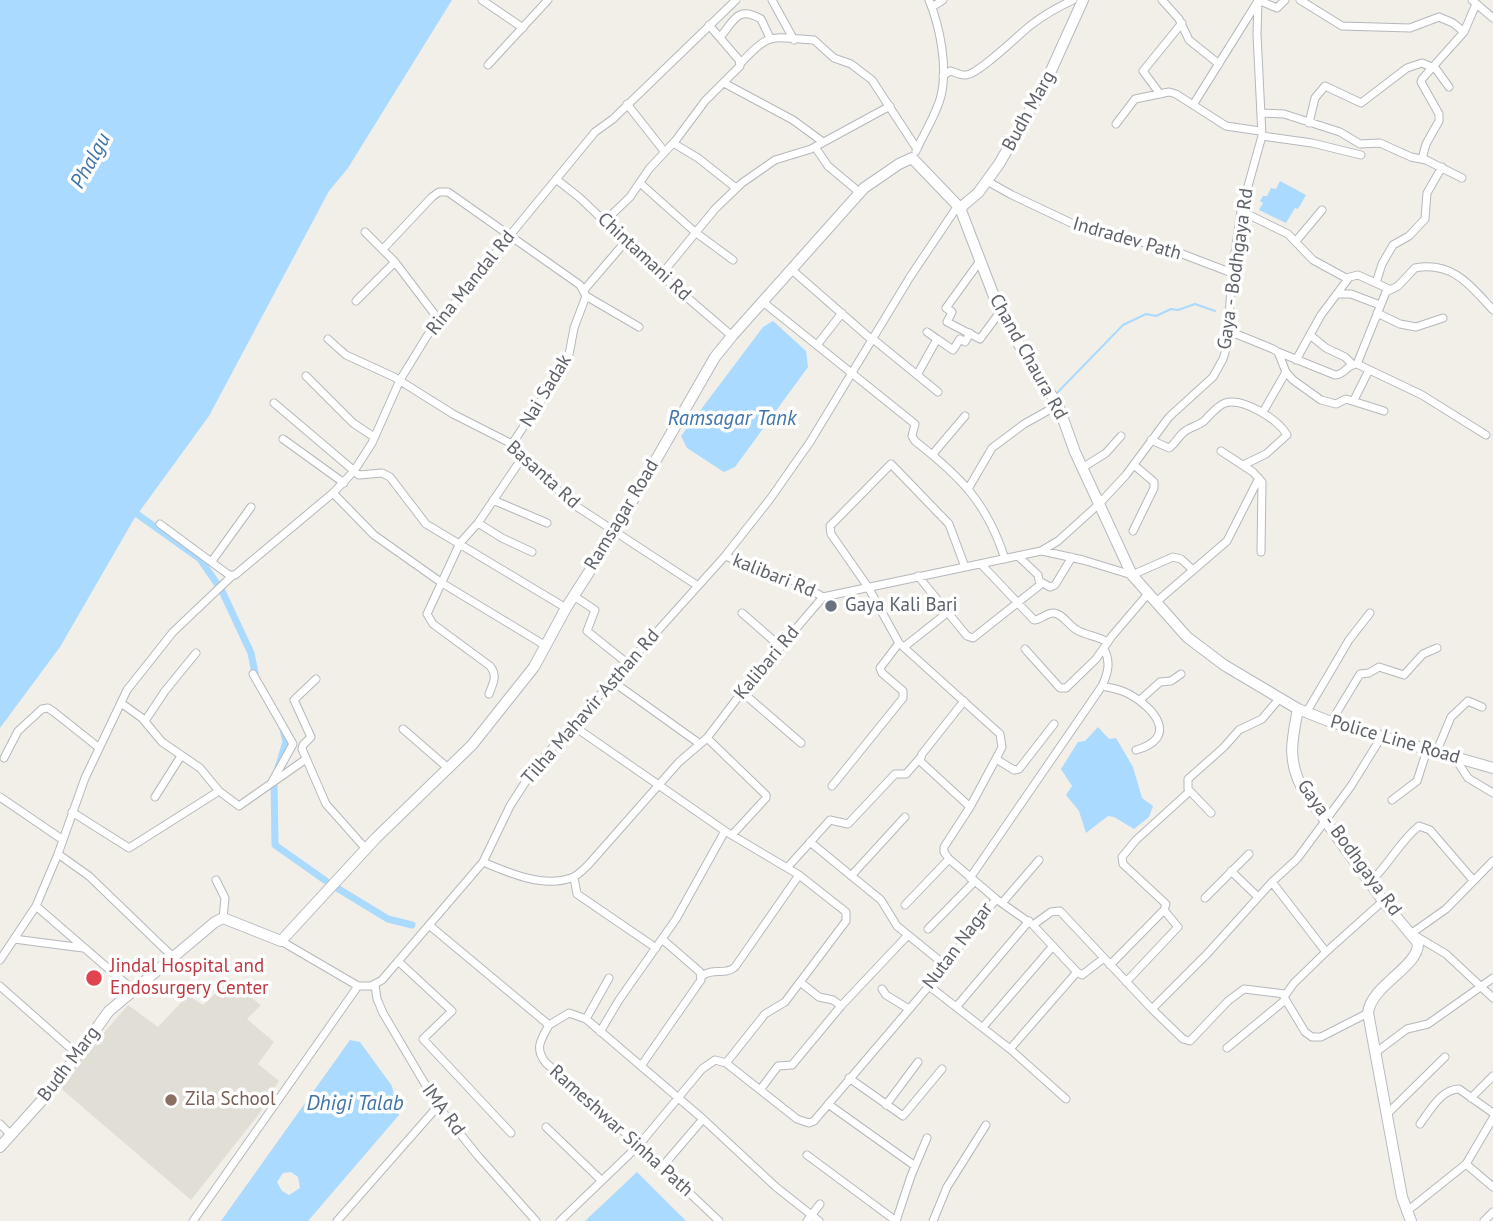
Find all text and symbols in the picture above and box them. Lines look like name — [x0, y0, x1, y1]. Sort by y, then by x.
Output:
street label: Budh Marg — [998, 67, 1060, 155]
water label: Phalgu — [66, 129, 116, 193]
street label: Gaya - Bodhgaya Rd — [1213, 187, 1259, 351]
street label: Chintamani Rd — [593, 208, 695, 306]
street label: Indradev Path — [1070, 213, 1184, 265]
street label: Rina Mandal Rd — [422, 226, 520, 340]
street label: Chand Chaura Rd — [984, 290, 1072, 424]
street label: Nai Sadak — [515, 351, 577, 431]
water label: Ramsagar Tank — [668, 406, 796, 432]
street label: Basanta Rd — [502, 436, 584, 514]
street label: Ramsagar Road — [580, 456, 664, 574]
street label: kalibari Rd — [729, 549, 819, 603]
place label: Gaya Kali Bari — [845, 595, 958, 617]
marker: Gaya Kali Bari — [823, 598, 839, 614]
street label: Kalibari Rd — [730, 622, 804, 704]
street label: Tilha Mahavir Asthan Rd — [517, 625, 665, 789]
street label: Police Line Road — [1328, 711, 1462, 769]
street label: Gaya - Bodhgaya Rd — [1292, 775, 1406, 921]
street label: Nutan Nagar — [918, 898, 998, 994]
place label: Jindal Hospital and Endosurgery Center — [110, 956, 268, 1000]
marker: Jindal Hospital and Endosurgery Center — [84, 968, 104, 988]
street label: Budh Marg — [33, 1022, 105, 1106]
street label: Rameshwar Sinha Path — [544, 1060, 698, 1202]
street label: IMA Rd — [417, 1080, 469, 1140]
place label: Zila School — [185, 1089, 275, 1111]
water label: Dhigi Talab — [306, 1091, 404, 1117]
marker: Zila School — [163, 1092, 179, 1108]

